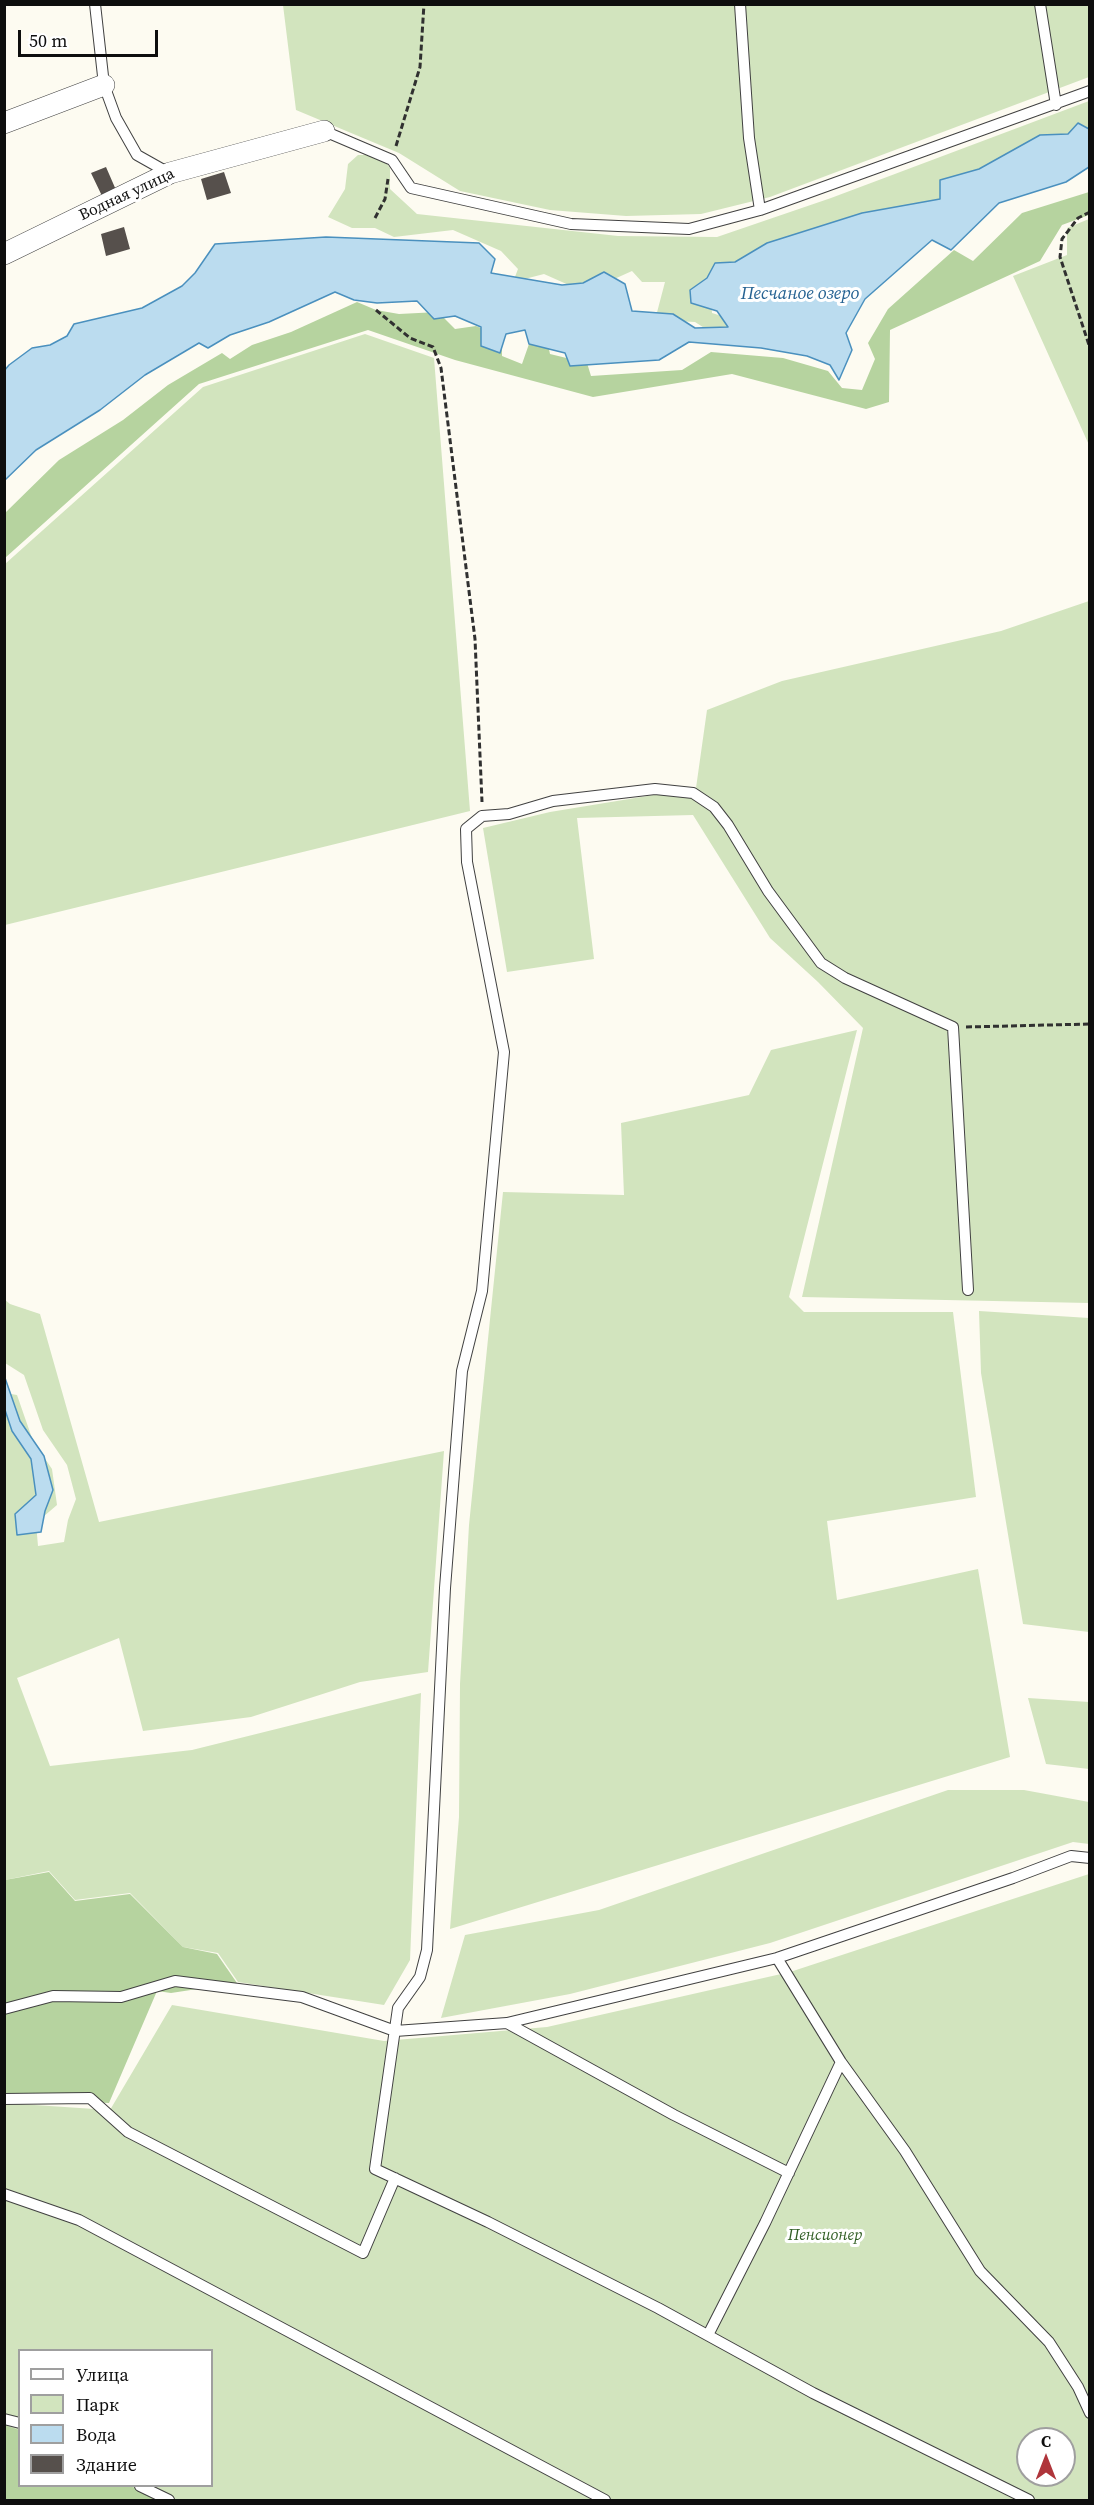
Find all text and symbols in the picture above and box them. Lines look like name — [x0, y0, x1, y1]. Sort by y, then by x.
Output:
scale bar — [21, 18, 160, 56]
text: 50 m — [29, 28, 67, 53]
street label: Водная улица — [76, 165, 178, 225]
water label: Песчаное озеро — [741, 283, 859, 305]
park label: Пенсионер — [788, 2226, 862, 2246]
legend — [18, 2349, 213, 2487]
text: Улица — [76, 2362, 129, 2387]
text: Парк — [76, 2392, 119, 2417]
text: Вода — [76, 2422, 116, 2447]
north arrow — [1016, 2427, 1076, 2487]
text: С — [1041, 2430, 1051, 2452]
text: Здание — [76, 2452, 137, 2477]

